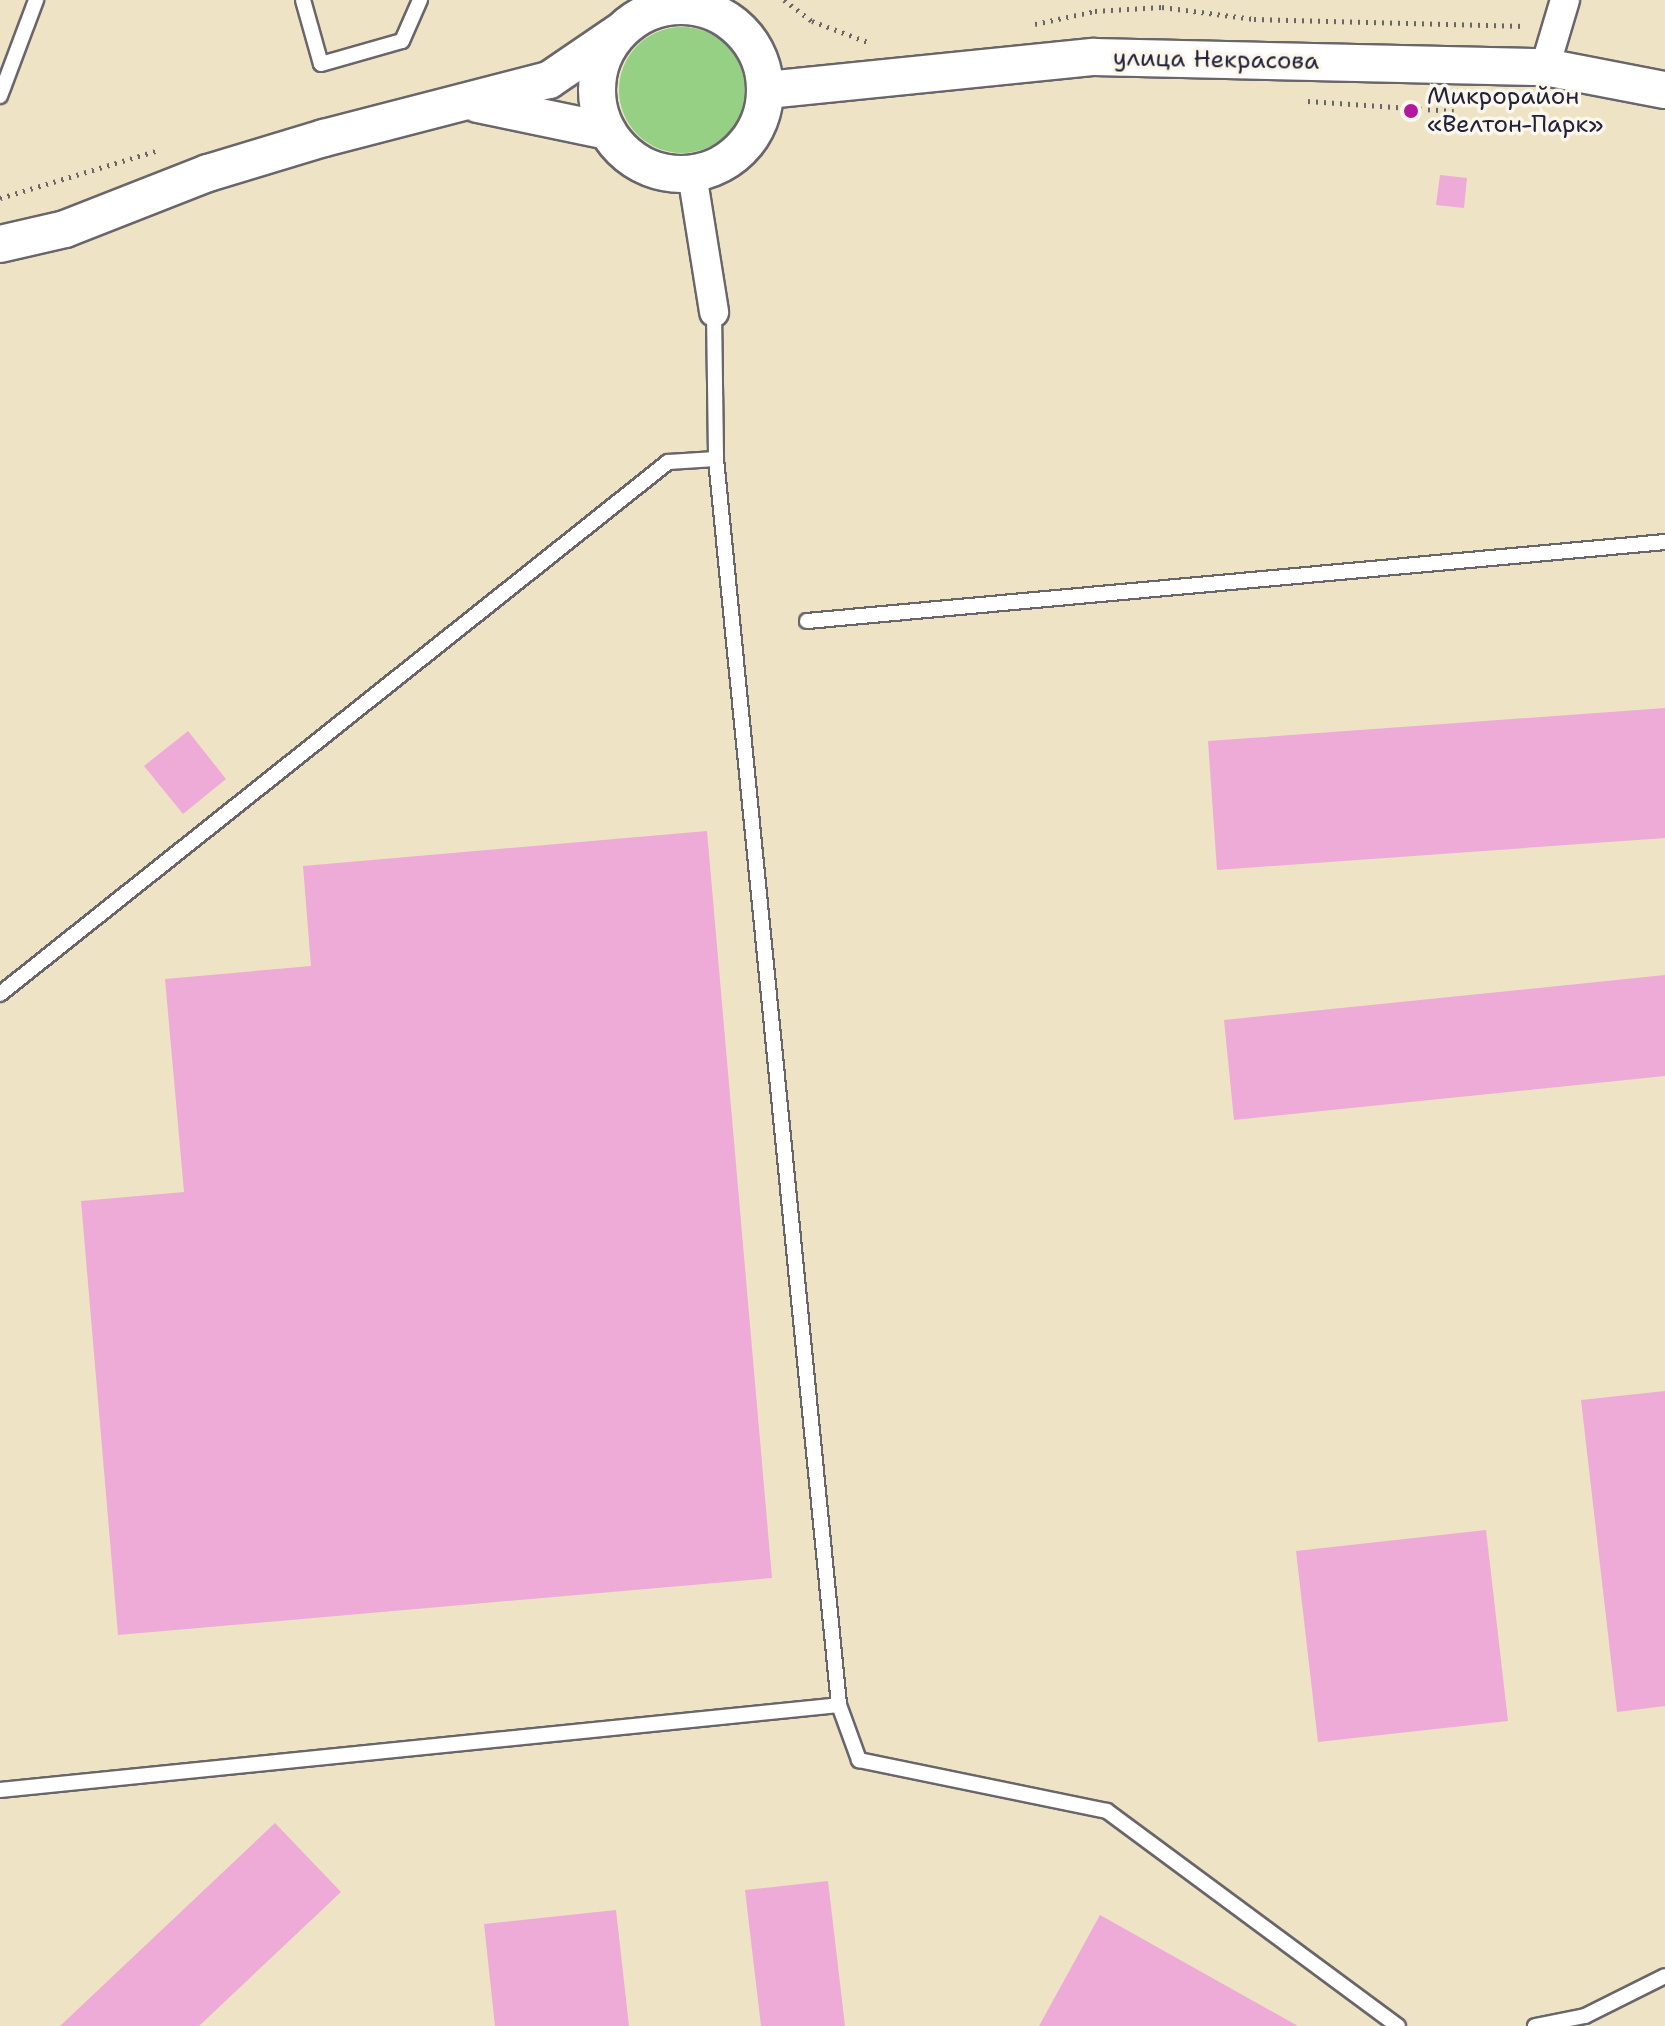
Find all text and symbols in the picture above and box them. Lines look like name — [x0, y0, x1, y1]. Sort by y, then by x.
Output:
street label: улица Некрасова — [1113, 44, 1319, 76]
place label: Микрорайон «Велтон-Парк» — [1427, 83, 1604, 139]
marker: Микрорайон «Велтон-Парк» — [1402, 102, 1420, 120]

